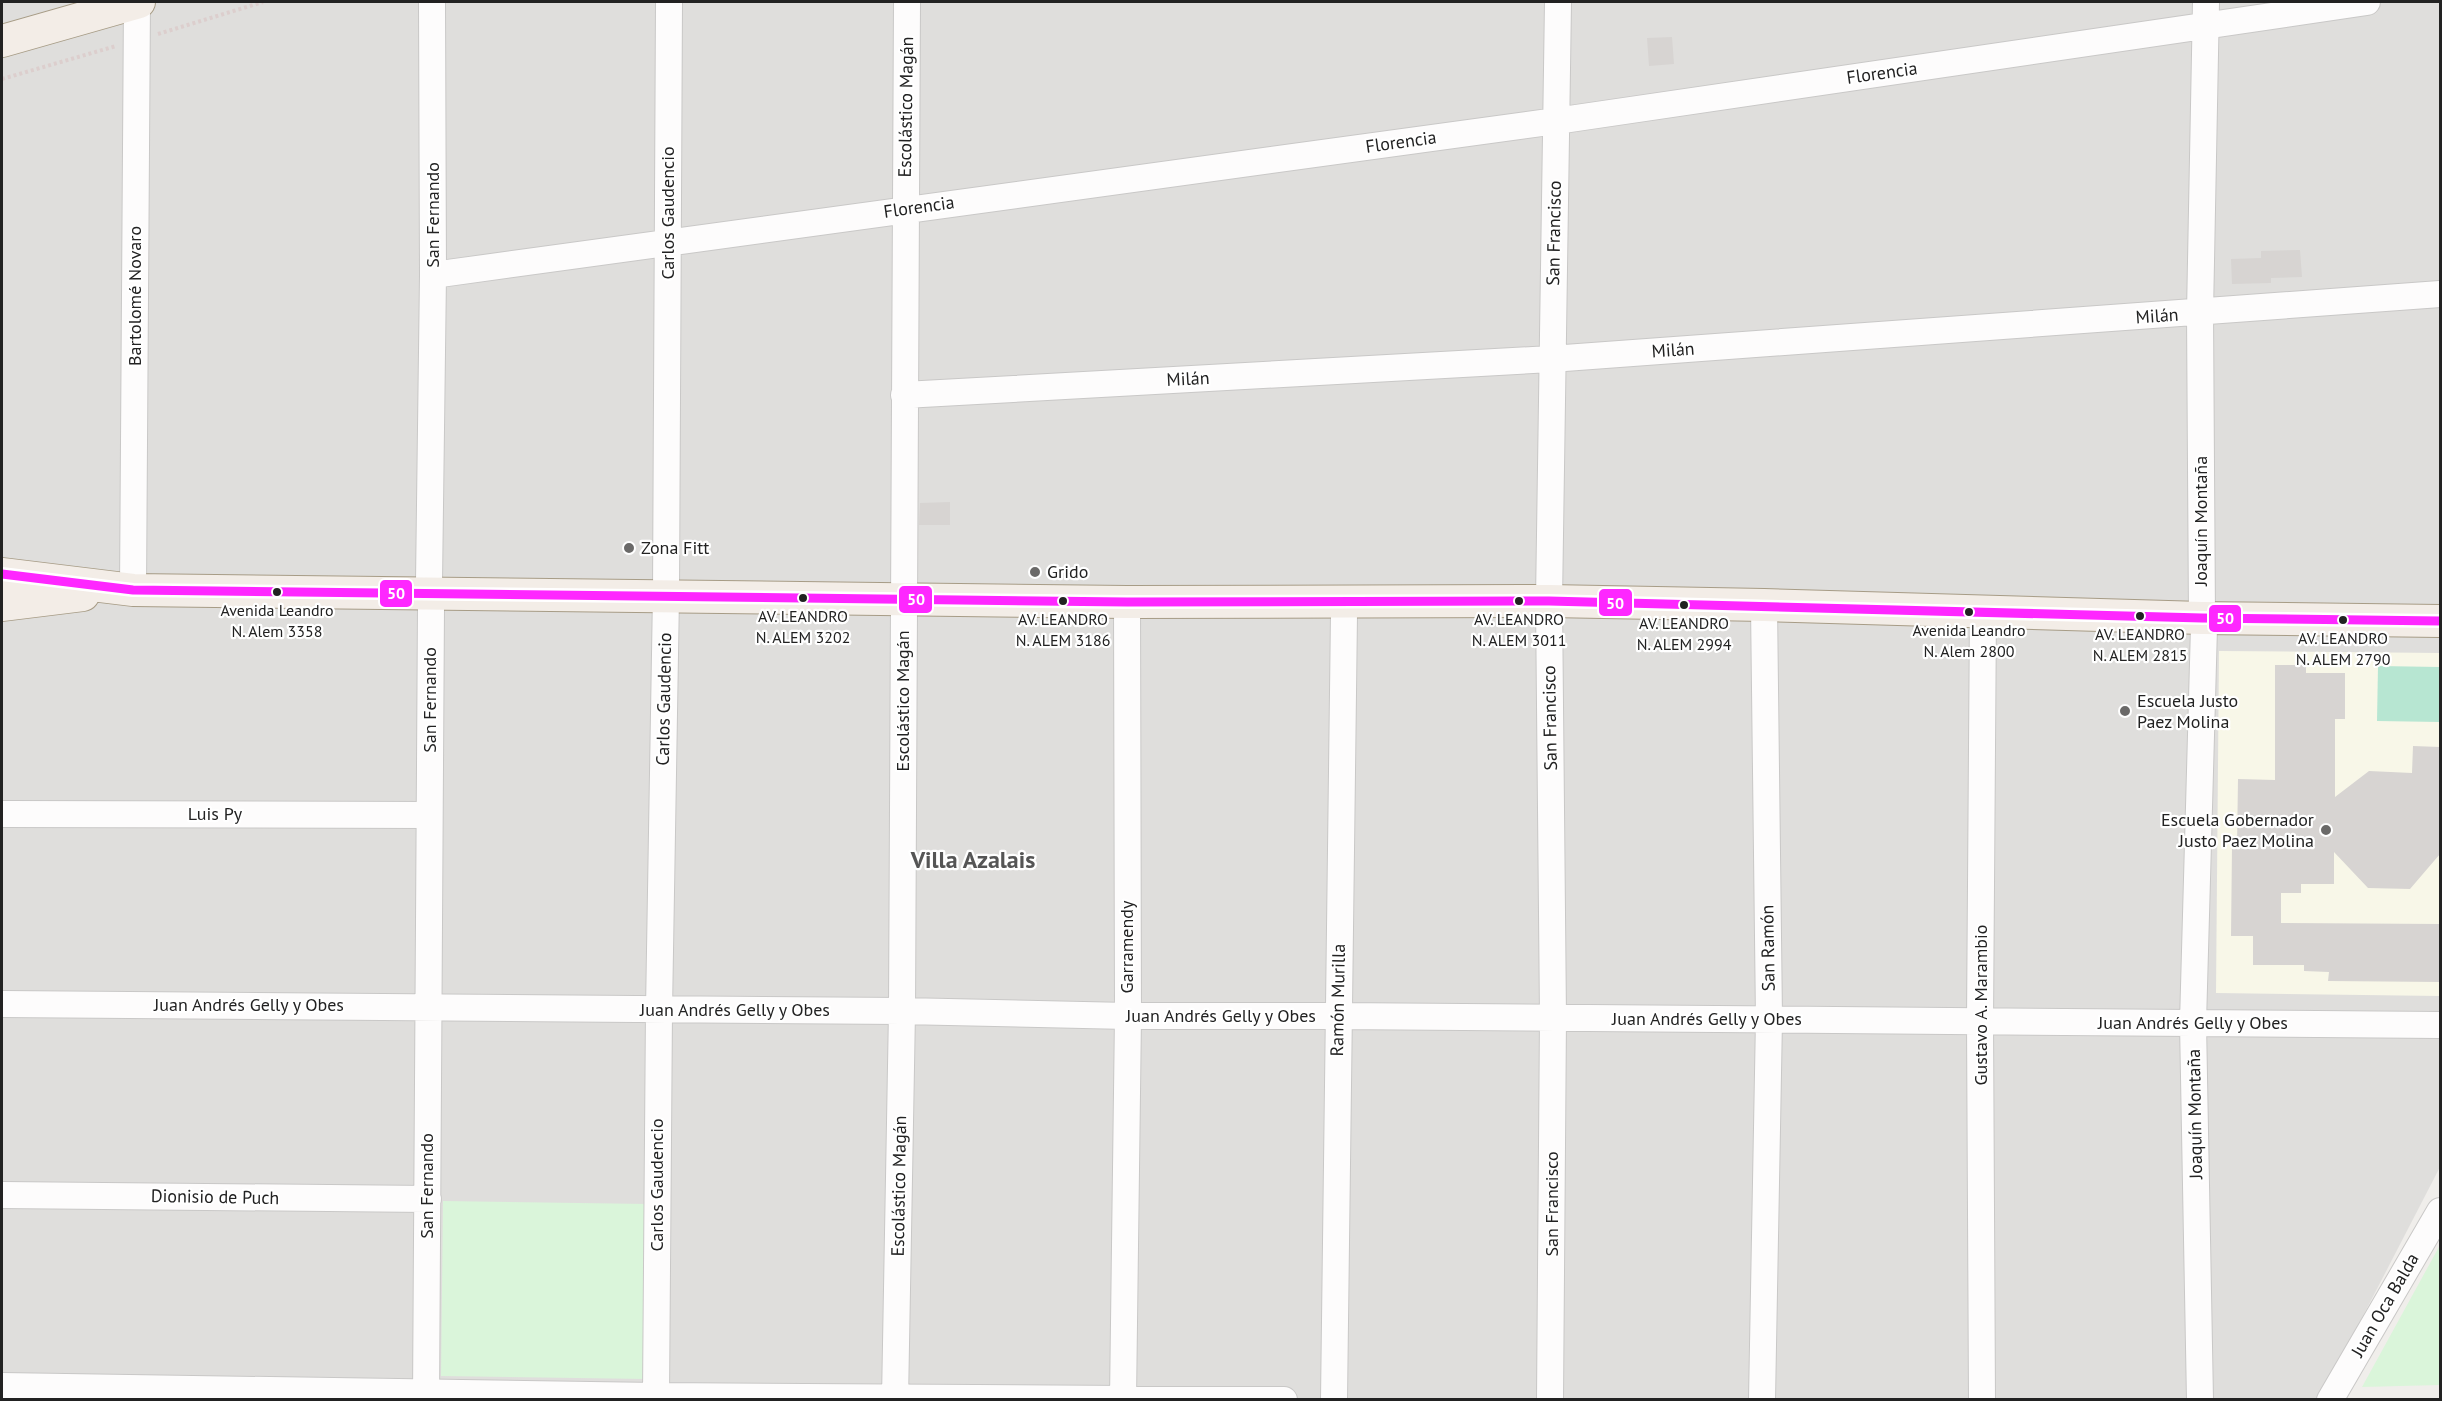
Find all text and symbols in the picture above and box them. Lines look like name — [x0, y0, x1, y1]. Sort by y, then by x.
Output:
street label: Escolástico Magán — [893, 36, 918, 178]
street label: Florencia — [1845, 56, 1919, 89]
street label: Florencia — [1364, 125, 1438, 158]
street label: Carlos Gaudencio — [656, 146, 679, 280]
street label: San Fernando — [421, 162, 444, 268]
street label: San Francisco — [1541, 180, 1566, 286]
street label: Florencia — [882, 190, 956, 223]
street label: Bartolomé Novaro — [123, 226, 146, 366]
street label: Milán — [2135, 303, 2179, 328]
street label: Milán — [1651, 337, 1695, 362]
street label: Milán — [1166, 366, 1210, 391]
street label: Joaquín Montaña — [2189, 456, 2212, 587]
place label: Zona Fitt — [641, 536, 709, 559]
marker: Zona Fitt — [622, 541, 636, 555]
place label: Grido — [1047, 560, 1088, 583]
marker: Grido — [1028, 565, 1042, 579]
line badge: 50 — [379, 579, 413, 608]
text: 50 — [387, 583, 405, 603]
line badge: 50 — [898, 585, 933, 614]
marker: Avenida Leandro N. Alem 3358 — [271, 586, 283, 598]
line badge: 50 — [1598, 588, 1633, 617]
text: 50 — [907, 589, 925, 609]
marker: AV. LEANDRO N. ALEM 3202 — [797, 592, 809, 604]
text: 50 — [1606, 593, 1624, 613]
marker: AV. LEANDRO N. ALEM 3186 — [1057, 595, 1069, 607]
marker: AV. LEANDRO N. ALEM 3011 — [1513, 595, 1525, 607]
marker: AV. LEANDRO N. ALEM 2994 — [1678, 599, 1690, 611]
place label: Avenida Leandro N. Alem 3358 — [220, 600, 334, 641]
line badge: 50 — [2208, 604, 2242, 633]
place label: AV. LEANDRO N. ALEM 3202 — [756, 606, 850, 647]
marker: Avenida Leandro N. Alem 2800 — [1963, 606, 1975, 618]
text: 50 — [2216, 608, 2234, 628]
place label: AV. LEANDRO N. ALEM 3186 — [1016, 609, 1110, 650]
place label: AV. LEANDRO N. ALEM 3011 — [1472, 609, 1566, 650]
marker: AV. LEANDRO N. ALEM 2815 — [2134, 610, 2146, 622]
place label: AV. LEANDRO N. ALEM 2994 — [1637, 613, 1732, 654]
marker: AV. LEANDRO N. ALEM 2790 — [2337, 614, 2349, 626]
place label: Avenida Leandro N. Alem 2800 — [1912, 620, 2026, 661]
place label: AV. LEANDRO N. ALEM 2815 — [2093, 624, 2187, 665]
place label: AV. LEANDRO N. ALEM 2790 — [2296, 628, 2391, 669]
street label: Escolástico Magán — [891, 630, 914, 772]
street label: Carlos Gaudencio — [651, 632, 676, 766]
street label: San Fernando — [418, 647, 441, 753]
street label: San Francisco — [1537, 665, 1562, 771]
place label: Escuela Justo Paez Molina — [2137, 689, 2238, 733]
marker: Escuela Justo Paez Molina — [2118, 704, 2132, 718]
street label: Luis Py — [188, 802, 243, 825]
place label: Escuela Gobernador Justo Paez Molina — [2161, 808, 2314, 852]
marker: Escuela Gobernador Justo Paez Molina — [2319, 823, 2333, 837]
district label: Villa Azalais — [910, 844, 1035, 875]
street label: Garramendy — [1115, 900, 1138, 993]
street label: San Ramón — [1755, 904, 1780, 992]
street label: Gustavo A. Marambio — [1969, 925, 1992, 1085]
street label: Ramón Murilla — [1325, 943, 1350, 1057]
street label: Juan Andrés Gelly y Obes — [153, 993, 344, 1016]
street label: Juan Andrés Gelly y Obes — [639, 998, 830, 1021]
street label: Juan Andrés Gelly y Obes — [1125, 1004, 1316, 1027]
street label: Juan Andrés Gelly y Obes — [1611, 1007, 1802, 1030]
street label: Juan Andrés Gelly y Obes — [2097, 1011, 2288, 1034]
street label: Joaquín Montaña — [2182, 1049, 2207, 1180]
street label: Escolástico Magán — [886, 1115, 911, 1257]
street label: Carlos Gaudencio — [645, 1118, 668, 1252]
street label: San Fernando — [415, 1133, 438, 1239]
street label: San Francisco — [1540, 1151, 1563, 1257]
street label: Dionisio de Puch — [151, 1184, 279, 1209]
street label: Juan Oca Balda — [2345, 1249, 2424, 1362]

